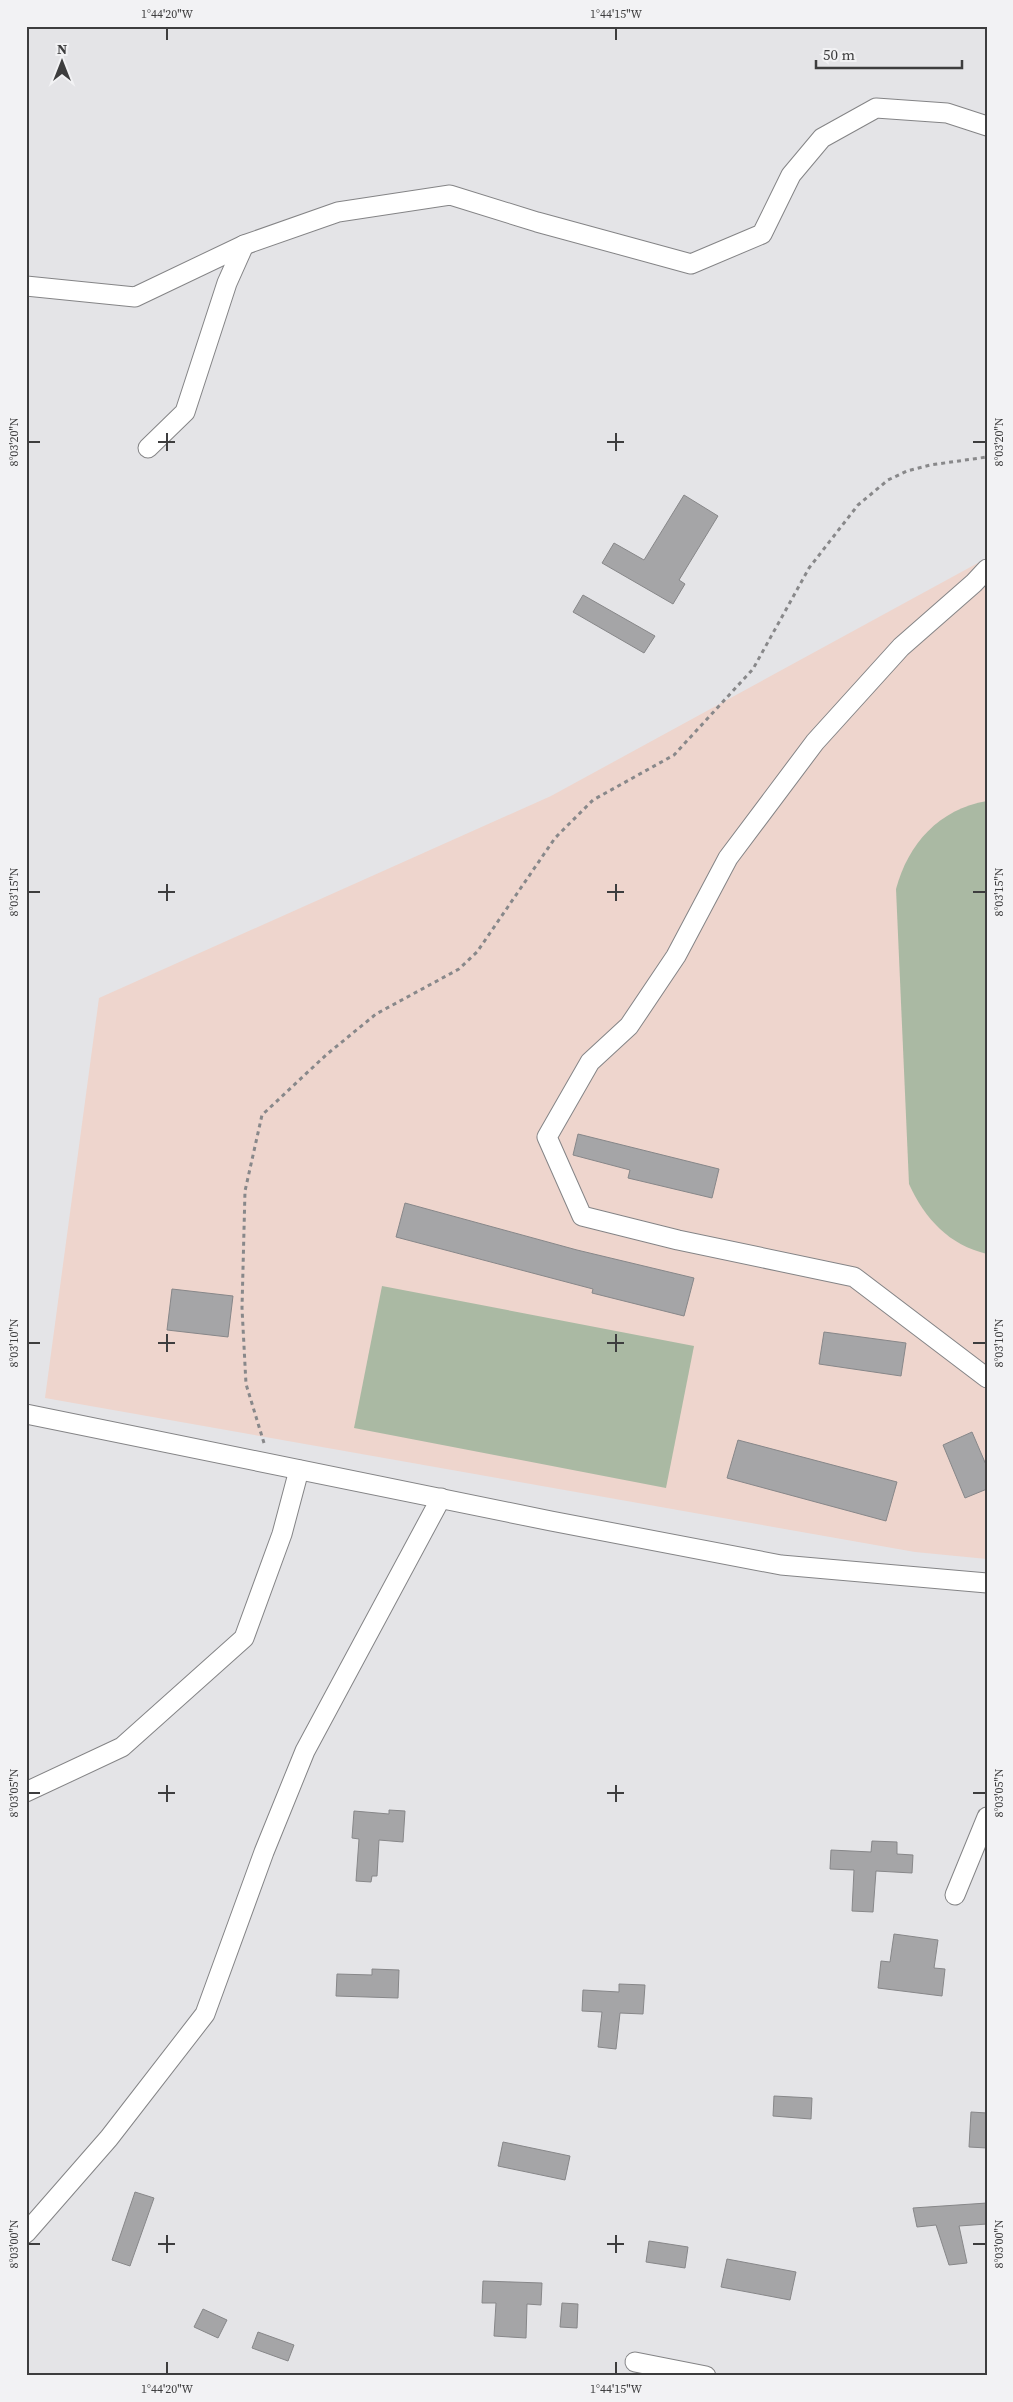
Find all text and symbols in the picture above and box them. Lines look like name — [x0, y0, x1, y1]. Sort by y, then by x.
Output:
text: 1°44'20"W — [141, 6, 193, 22]
text: 1°44'15"W — [590, 6, 642, 22]
north arrow — [38, 38, 88, 88]
scale bar — [816, 38, 962, 70]
text: N — [57, 39, 67, 59]
text: 50 m — [823, 44, 855, 65]
text: 8°03'20"N — [6, 417, 22, 467]
text: 8°03'20"N — [991, 417, 1007, 467]
text: 8°03'15"N — [6, 867, 22, 917]
text: 8°03'15"N — [991, 867, 1007, 917]
text: 8°03'10"N — [6, 1318, 22, 1368]
text: 8°03'10"N — [991, 1318, 1007, 1368]
text: 8°03'05"N — [6, 1768, 22, 1818]
text: 8°03'05"N — [991, 1768, 1007, 1818]
text: 8°03'00"N — [6, 2219, 22, 2269]
text: 8°03'00"N — [991, 2219, 1007, 2269]
text: 1°44'20"W — [141, 2381, 193, 2397]
text: 1°44'15"W — [590, 2381, 642, 2397]

